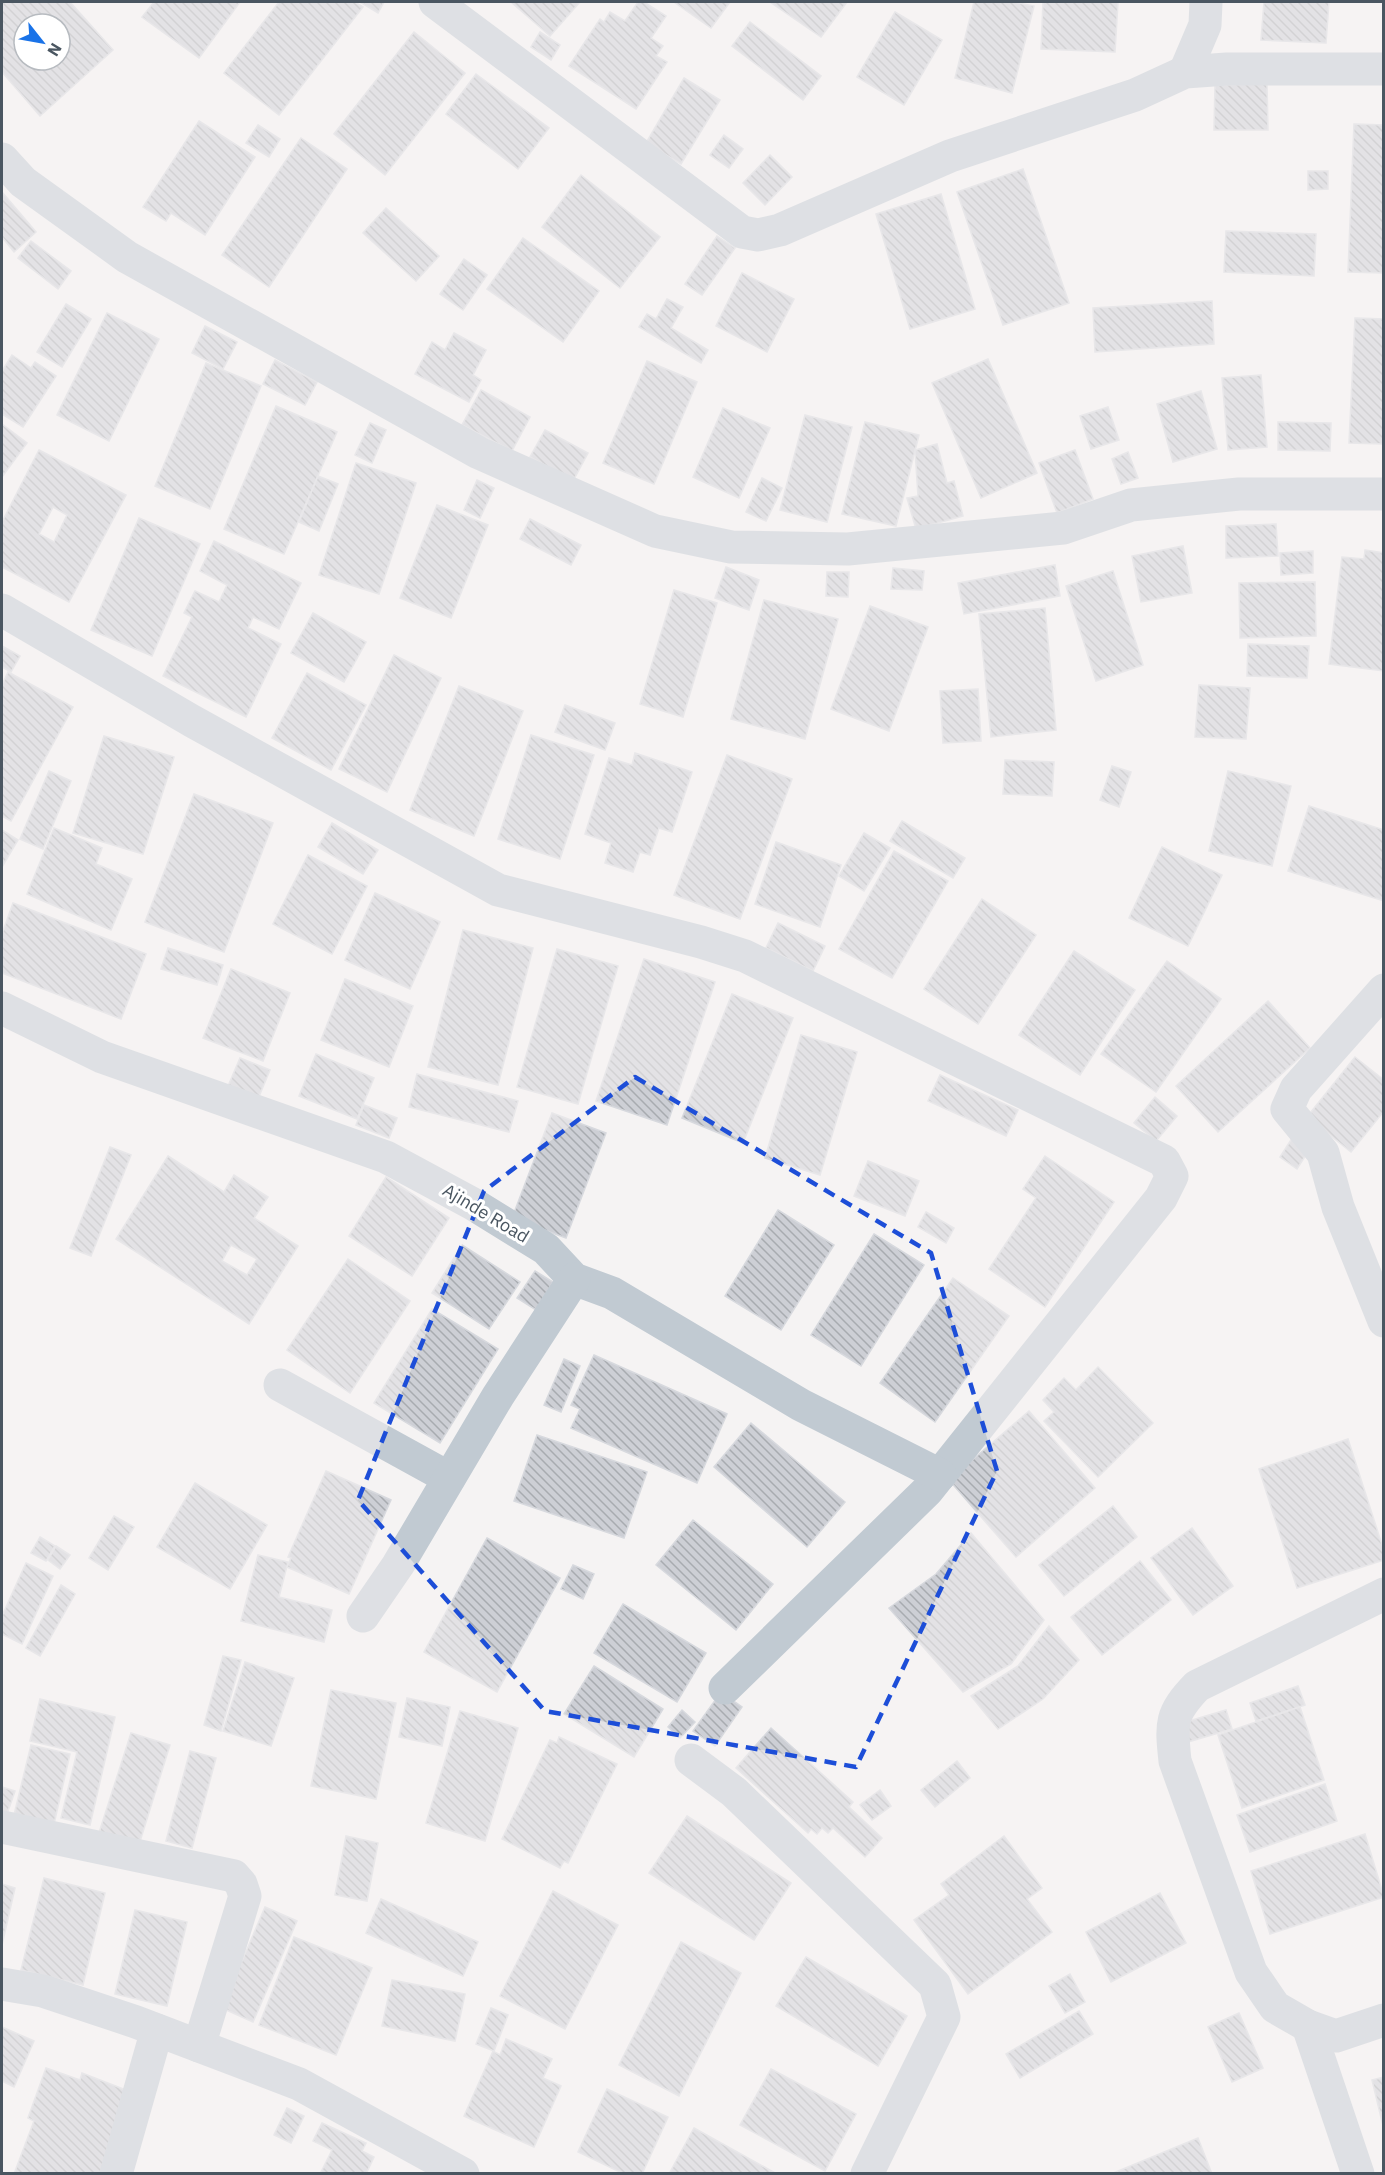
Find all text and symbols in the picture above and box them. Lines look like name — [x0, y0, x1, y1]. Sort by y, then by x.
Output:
north arrow — [12, 12, 72, 72]
text: N — [43, 40, 66, 60]
street label: Ajinde Road — [439, 1178, 533, 1248]

